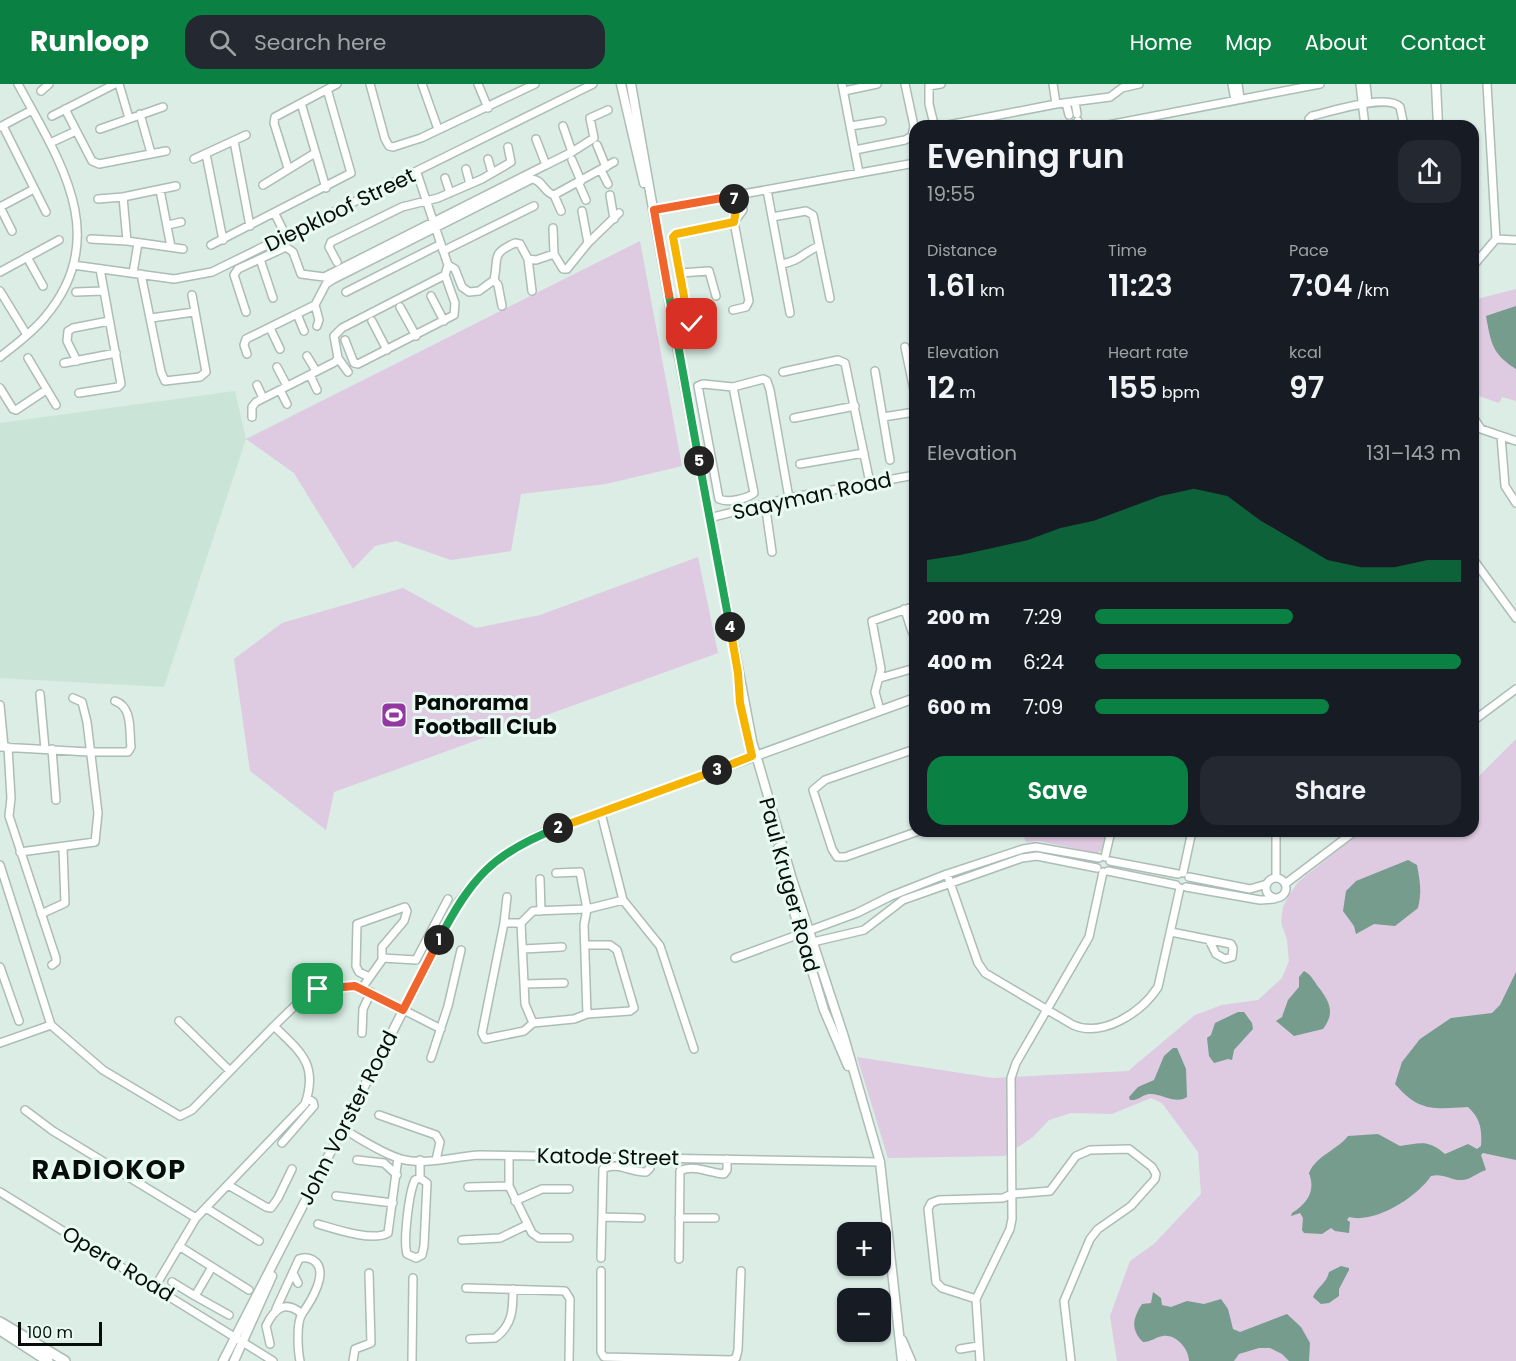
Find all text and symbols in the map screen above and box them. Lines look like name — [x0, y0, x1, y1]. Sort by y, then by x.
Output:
search box — [185, 15, 605, 69]
text: Runloop — [30, 22, 149, 61]
icon: search — [206, 26, 239, 59]
text: Search here — [254, 27, 386, 58]
text: Home — [1130, 28, 1192, 57]
text: Map — [1225, 28, 1272, 57]
text: About — [1305, 28, 1368, 57]
text: Contact — [1401, 28, 1486, 57]
text: Evening run — [927, 133, 1125, 180]
button: share — [1398, 140, 1461, 203]
street label: Diepkloof Street — [260, 161, 420, 259]
text: 19:55 — [927, 180, 975, 208]
pin: 7 — [719, 184, 749, 214]
text: 7 — [730, 187, 738, 210]
text: Distance — [927, 239, 997, 262]
text: Time — [1108, 239, 1147, 262]
text: Pace — [1289, 239, 1329, 262]
text: 1.61 — [927, 264, 976, 307]
text: 11:23 — [1108, 264, 1173, 307]
text: 7:04 — [1289, 264, 1353, 307]
text: km — [976, 279, 1005, 302]
text: /km — [1353, 279, 1389, 302]
pin — [666, 298, 717, 349]
icon: check — [675, 307, 708, 340]
text: Elevation — [927, 341, 999, 364]
text: Heart rate — [1108, 341, 1188, 364]
text: kcal — [1289, 341, 1322, 364]
text: 12 — [927, 366, 955, 409]
text: 155 — [1108, 366, 1158, 409]
text: 97 — [1289, 366, 1324, 409]
text: m — [955, 381, 976, 404]
text: bpm — [1158, 381, 1200, 404]
text: Elevation — [927, 439, 1017, 467]
text: 131–143 m — [1366, 439, 1461, 467]
pin: 5 — [684, 446, 714, 476]
text: 5 — [694, 449, 704, 472]
street label: Saayman Road — [730, 464, 894, 527]
text: 200 m — [927, 603, 990, 631]
text: 7:29 — [1023, 603, 1062, 631]
pin: 4 — [715, 612, 745, 642]
text: 4 — [725, 615, 735, 638]
text: 400 m — [927, 648, 992, 676]
text: 6:24 — [1023, 648, 1064, 676]
place label: Panorama Football Club — [414, 688, 557, 741]
text: 600 m — [927, 693, 991, 721]
text: 7:09 — [1023, 693, 1063, 721]
sports icon: Panorama Football Club — [379, 700, 409, 730]
pin: 3 — [702, 755, 732, 785]
button: Save — [927, 756, 1188, 825]
button: Share — [1200, 756, 1461, 825]
text: 3 — [712, 758, 722, 781]
street label: Paul Kruger Road — [752, 794, 827, 975]
pin: 2 — [543, 813, 573, 843]
text: 2 — [553, 816, 563, 839]
pin: 1 — [424, 925, 454, 955]
text: 1 — [436, 928, 442, 951]
pin — [292, 963, 343, 1014]
icon: arrive — [301, 972, 334, 1005]
street label: John Vorster Road — [291, 1026, 404, 1210]
street label: Katode Street — [537, 1141, 679, 1172]
district label: RADIOKOP — [31, 1151, 187, 1188]
street label: Opera Road — [57, 1219, 180, 1308]
map controls — [837, 1222, 891, 1342]
button: + — [837, 1222, 891, 1276]
button: − — [837, 1288, 891, 1342]
scale bar — [18, 1319, 102, 1346]
text: 100 m — [27, 1321, 73, 1344]

